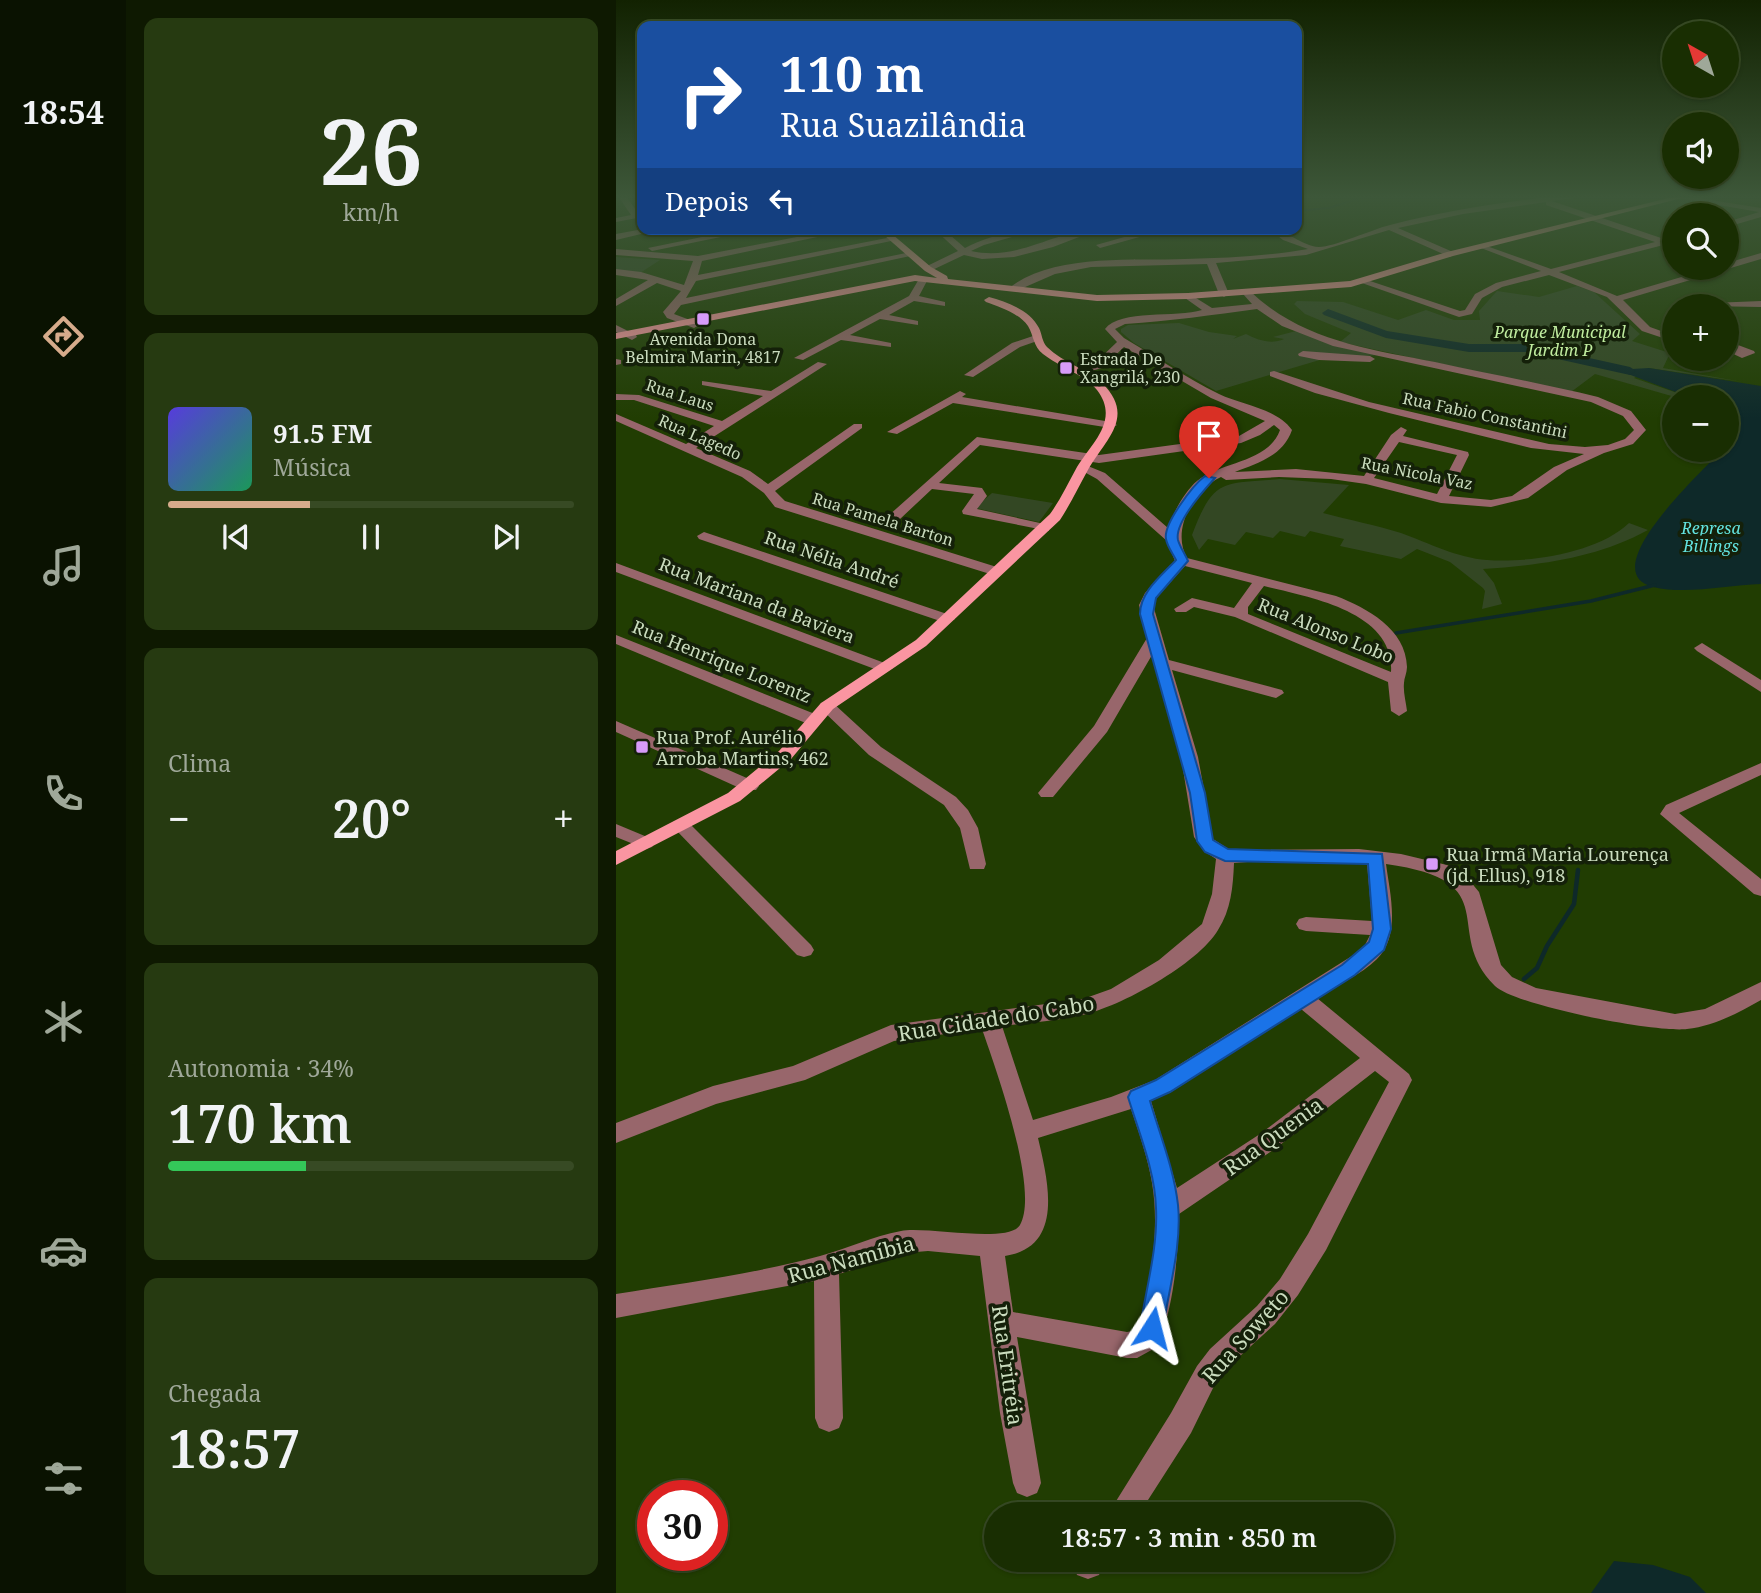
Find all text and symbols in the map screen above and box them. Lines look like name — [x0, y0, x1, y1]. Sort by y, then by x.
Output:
north arrow — [1662, 21, 1740, 98]
map controls — [1662, 21, 1739, 462]
text: 110 m — [780, 40, 924, 106]
icon: right — [665, 49, 756, 140]
text: 26 — [320, 88, 422, 212]
text: 18:54 — [22, 90, 104, 133]
text: Rua Suazilândia — [780, 103, 1026, 146]
button: sound — [1662, 112, 1739, 189]
icon: left — [763, 182, 801, 220]
text: Depois — [665, 183, 749, 219]
text: km/h — [343, 196, 399, 228]
button: search — [1662, 203, 1739, 280]
button: + — [1662, 294, 1739, 371]
marker: Avenida Dona Belmira Marin, 4817 — [695, 311, 711, 327]
icon: directions — [39, 312, 88, 361]
park label: Parque Municipal Jardim P — [1493, 321, 1626, 361]
place label: Avenida Dona Belmira Marin, 4817 — [625, 328, 781, 368]
place label: Estrada De Xangrilá, 230 — [1080, 348, 1180, 388]
marker: Estrada De Xangrilá, 230 — [1058, 360, 1074, 376]
street label: Rua Laus — [643, 374, 717, 416]
button: − — [1662, 385, 1739, 462]
street label: Rua Fabio Constantini — [1401, 387, 1569, 443]
pin — [1179, 406, 1239, 478]
street label: Rua Lagedo — [655, 409, 745, 465]
text: 91.5 FM — [273, 415, 372, 451]
icon: arrive — [1190, 417, 1228, 455]
text: Música — [273, 451, 351, 483]
street label: Rua Nicola Vaz — [1359, 451, 1475, 495]
street label: Rua Pamela Barton — [810, 487, 956, 551]
water label: Represa Billings — [1680, 517, 1741, 557]
icon: previous — [217, 518, 255, 556]
icon: pause — [352, 518, 390, 556]
icon: next — [487, 518, 525, 556]
street label: Rua Nélia André — [761, 525, 903, 593]
icon: music — [39, 541, 88, 590]
street label: Rua Mariana da Baviera — [656, 552, 858, 648]
street label: Rua Alonso Lobo — [1254, 592, 1398, 668]
street label: Rua Henrique Lorentz — [629, 614, 815, 708]
place label: Rua Prof. Aurélio Arroba Martins, 462 — [656, 725, 829, 770]
marker: Rua Prof. Aurélio Arroba Martins, 462 — [634, 739, 650, 755]
text: Clima — [168, 747, 231, 779]
icon: phone — [39, 769, 88, 818]
text: 20° — [332, 782, 411, 853]
text: − — [168, 792, 190, 844]
text: + — [553, 792, 574, 844]
place label: Rua Irmã Maria Lourença (jd. Ellus), 918 — [1446, 842, 1669, 887]
marker: Rua Irmã Maria Lourença (jd. Ellus), 918 — [1424, 856, 1440, 872]
street label: Rua Cidade do Cabo — [896, 989, 1096, 1047]
icon: climate — [39, 997, 88, 1046]
text: Autonomia · 34% — [168, 1052, 354, 1084]
text: 170 km — [168, 1087, 352, 1158]
street label: Rua Quenia — [1218, 1090, 1328, 1182]
icon: car — [39, 1226, 88, 1275]
street label: Rua Namíbia — [784, 1229, 918, 1289]
street label: Rua Soweto — [1196, 1283, 1294, 1389]
position arrow — [1115, 1291, 1189, 1365]
street label: Rua Eritréia — [986, 1303, 1030, 1427]
text: Chegada — [168, 1377, 261, 1409]
text: 18:57 — [168, 1412, 301, 1483]
icon: filters — [39, 1454, 88, 1503]
speed limit sign: 30 — [637, 1480, 728, 1571]
text: 18:57 · 3 min · 850 m — [1061, 1519, 1317, 1555]

